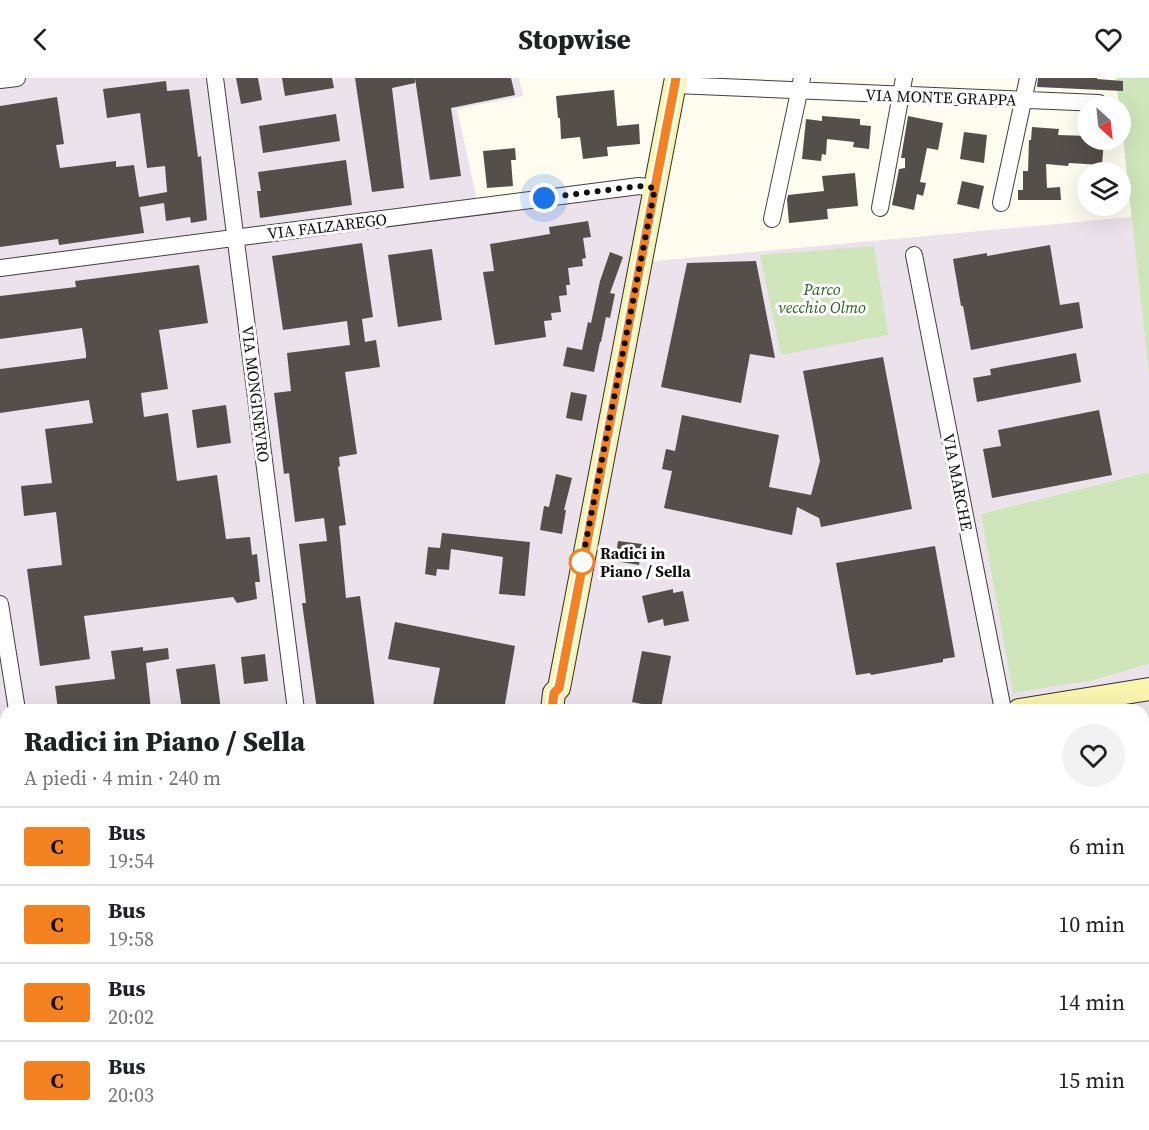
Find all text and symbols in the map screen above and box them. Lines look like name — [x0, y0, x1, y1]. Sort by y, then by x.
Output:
text: Stopwise — [518, 21, 631, 58]
icon: back — [24, 23, 57, 56]
icon: heart — [1092, 23, 1125, 56]
street label: VIA MONTE GRAPPA — [865, 83, 1017, 111]
north arrow — [1077, 96, 1131, 150]
map controls — [1077, 96, 1131, 216]
button: layers — [1077, 162, 1131, 216]
your location — [529, 183, 559, 213]
street label: VIA FALZAREGO — [266, 208, 388, 244]
park label: Parco vecchio Olmo — [778, 278, 866, 318]
street label: VIA MONGINEVRO — [237, 324, 275, 464]
street label: VIA MARCHE — [938, 432, 978, 533]
place label: Radici in Piano / Sella — [600, 542, 691, 582]
marker: Radici in Piano / Sella — [569, 549, 595, 575]
text: Radici in Piano / Sella — [24, 722, 305, 760]
button: heart — [1062, 724, 1125, 787]
text: A piedi · 4 min · 240 m — [24, 764, 221, 792]
text: Bus — [108, 817, 145, 847]
text: 6 min — [1069, 831, 1125, 861]
text: C — [50, 832, 64, 861]
text: 19:54 — [108, 847, 154, 875]
text: Bus — [108, 895, 145, 925]
text: 10 min — [1058, 909, 1125, 939]
text: C — [50, 910, 64, 939]
text: 19:58 — [108, 925, 154, 953]
text: Bus — [108, 973, 145, 1003]
text: 14 min — [1058, 987, 1125, 1017]
text: C — [50, 988, 64, 1017]
text: 20:02 — [108, 1003, 154, 1031]
text: Bus — [108, 1051, 145, 1081]
text: 15 min — [1058, 1065, 1125, 1095]
text: C — [50, 1066, 64, 1095]
text: 20:03 — [108, 1081, 154, 1109]

